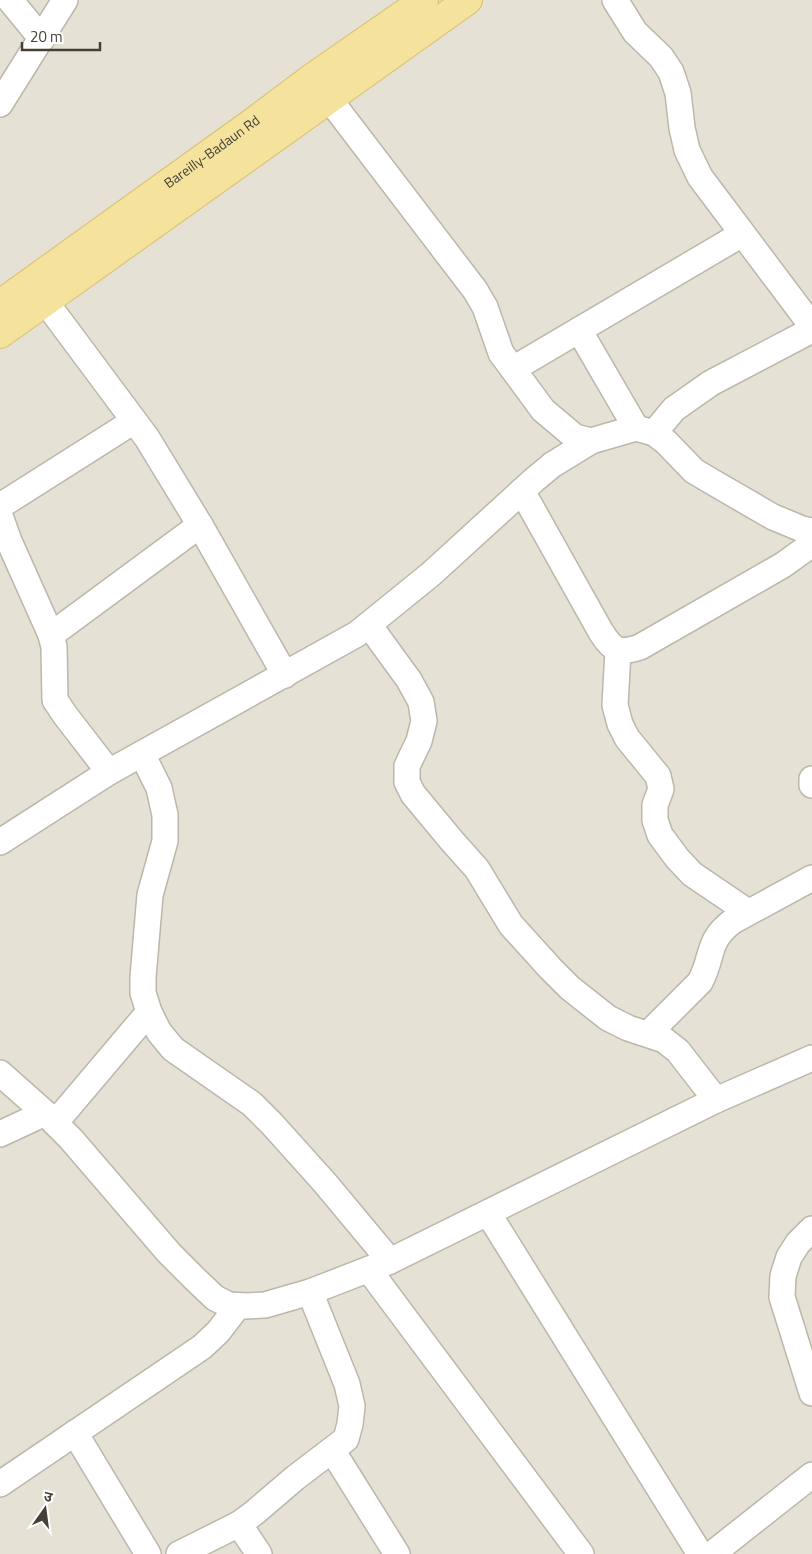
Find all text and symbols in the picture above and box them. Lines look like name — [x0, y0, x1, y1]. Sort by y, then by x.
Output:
scale bar — [22, 20, 100, 52]
text: 20 m — [30, 25, 63, 48]
street label: Bareilly-Badaun Rd — [159, 109, 264, 193]
north arrow — [20, 1484, 70, 1534]
text: उ — [42, 1485, 56, 1507]

